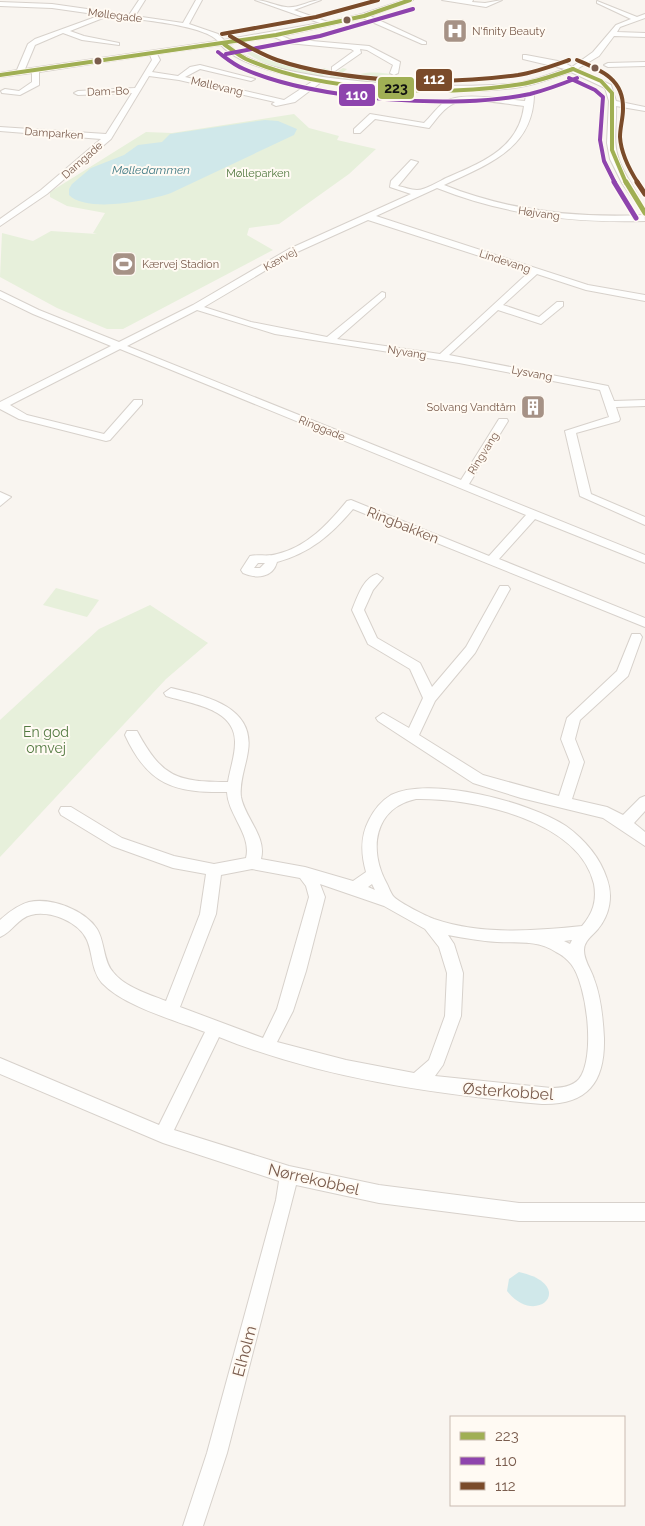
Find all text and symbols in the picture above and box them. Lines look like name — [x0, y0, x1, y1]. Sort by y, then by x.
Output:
street label: Møllegade — [87, 6, 143, 25]
unlabelled marker — [342, 15, 352, 25]
hospital icon: N'finity Beauty — [442, 18, 468, 44]
place label: N'finity Beauty — [472, 25, 545, 38]
unlabelled marker — [93, 56, 103, 66]
unlabelled marker — [590, 63, 600, 73]
line badge: 112 — [415, 68, 453, 92]
text: 112 — [423, 71, 445, 87]
street label: Møllevang — [189, 74, 244, 99]
line badge: 223 — [377, 76, 415, 100]
text: 223 — [384, 80, 408, 96]
line badge: 110 — [338, 83, 376, 107]
street label: Dam-Bo — [87, 84, 130, 99]
text: 110 — [346, 87, 368, 103]
street label: Damparken — [24, 125, 84, 142]
street label: Damgade — [59, 139, 106, 182]
water label: Mølledammen — [112, 163, 190, 177]
park label: Mølleparken — [226, 167, 290, 180]
street label: Højvang — [517, 204, 561, 223]
street label: Kærvej — [261, 245, 299, 274]
street label: Lindevang — [477, 247, 532, 276]
sports icon: Kærvej Stadion — [111, 251, 137, 277]
place label: Kærvej Stadion — [142, 258, 219, 271]
street label: Nyvang — [386, 343, 427, 362]
street label: Lysvang — [510, 363, 553, 384]
building icon: Solvang Vandtårn — [520, 394, 546, 420]
place label: Solvang Vandtårn — [427, 401, 516, 414]
street label: Ringgade — [297, 413, 347, 444]
street label: Ringvang — [465, 430, 502, 477]
street label: Ringbakken — [365, 503, 441, 547]
park label: En god omvej — [23, 724, 69, 756]
street label: Østerkobbel — [462, 1079, 555, 1104]
street label: Nørrekobbel — [266, 1160, 362, 1199]
street label: Elholm — [229, 1324, 260, 1379]
legend — [450, 1416, 625, 1506]
text: 223 — [495, 1427, 519, 1445]
text: 110 — [495, 1452, 517, 1470]
text: 112 — [495, 1477, 516, 1495]

